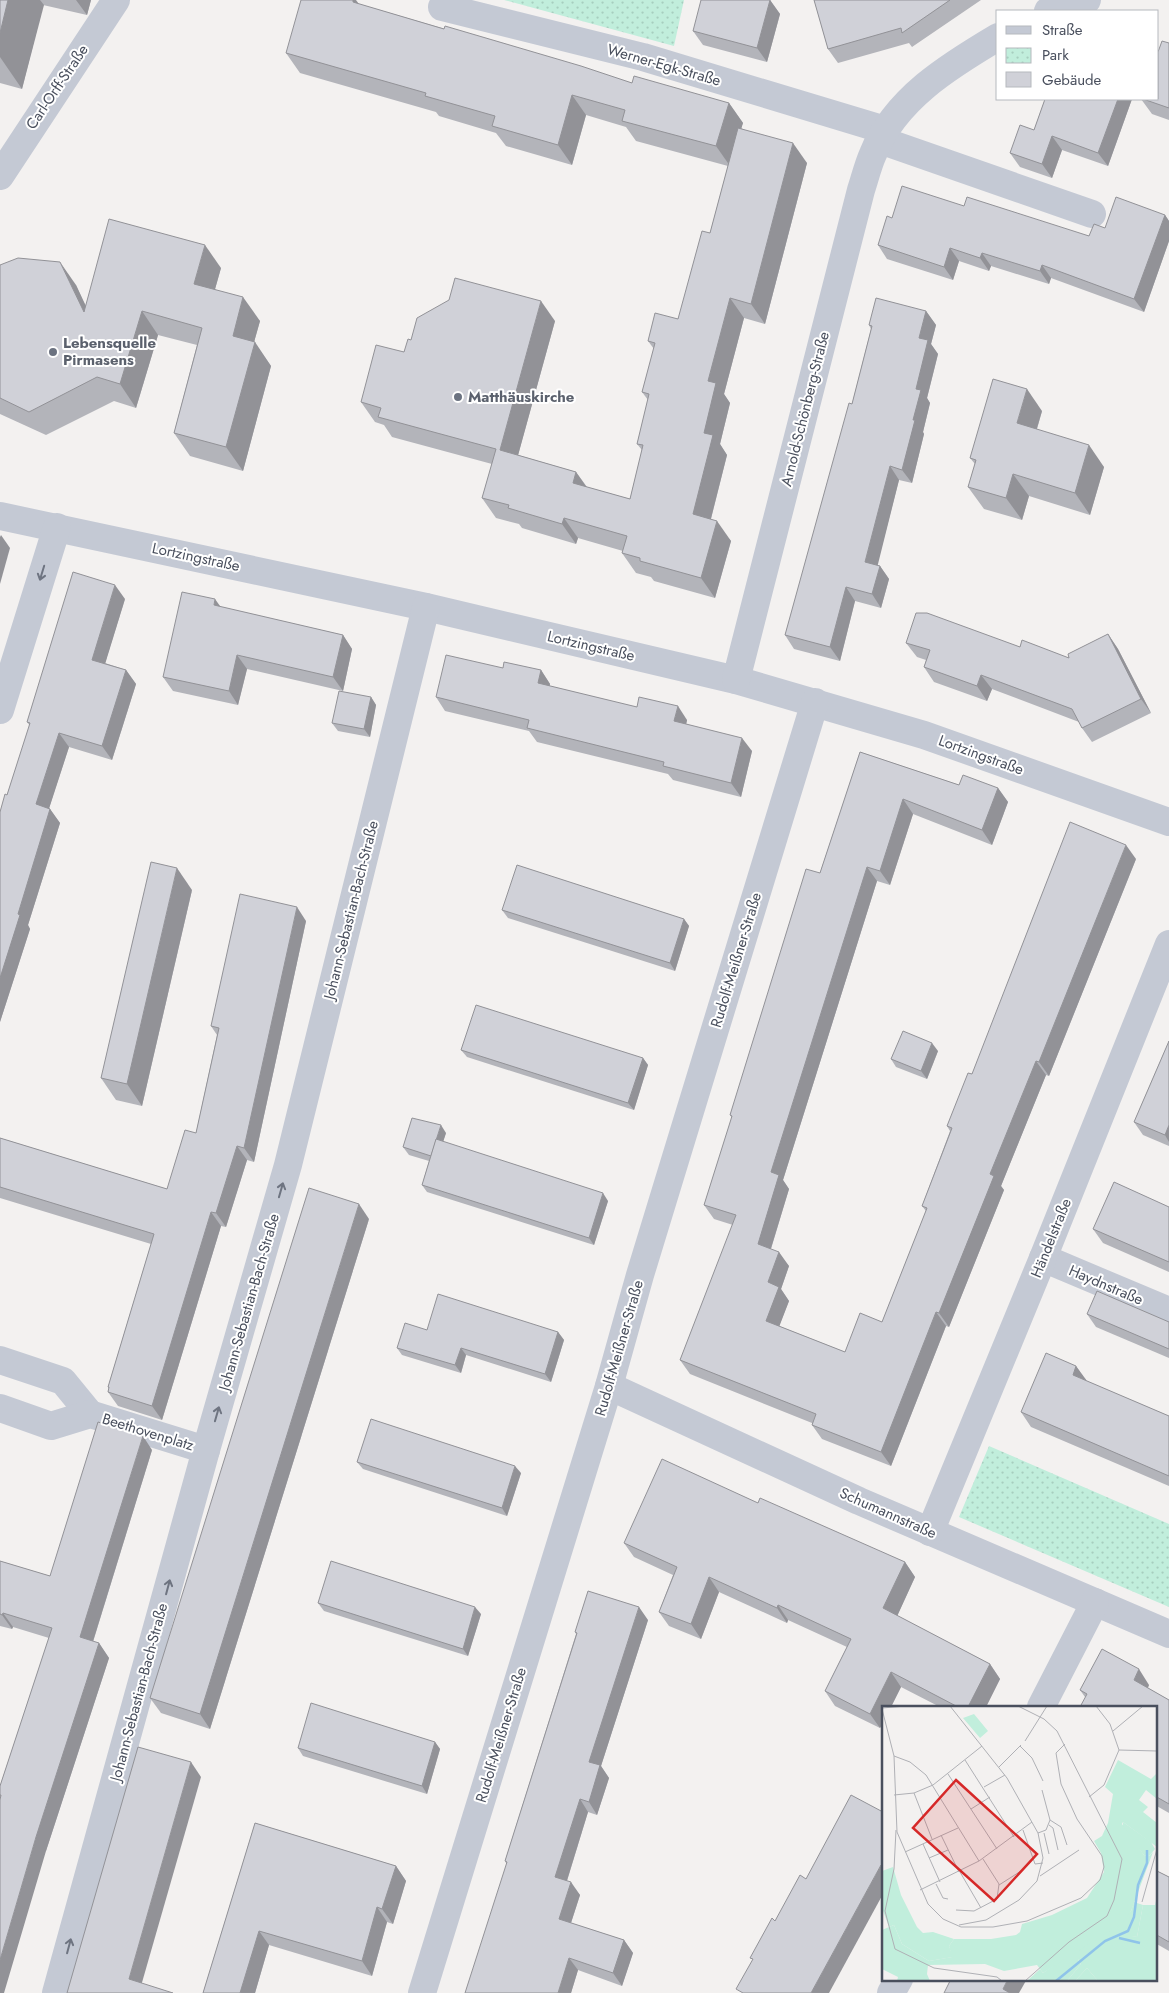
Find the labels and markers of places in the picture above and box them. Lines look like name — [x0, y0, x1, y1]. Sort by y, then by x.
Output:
place label: Lebensquelle Pirmasens — [63, 332, 156, 371]
marker: Lebensquelle Pirmasens — [47, 346, 59, 358]
place label: Matthäuskirche — [468, 386, 575, 408]
marker: Matthäuskirche — [452, 391, 464, 403]

